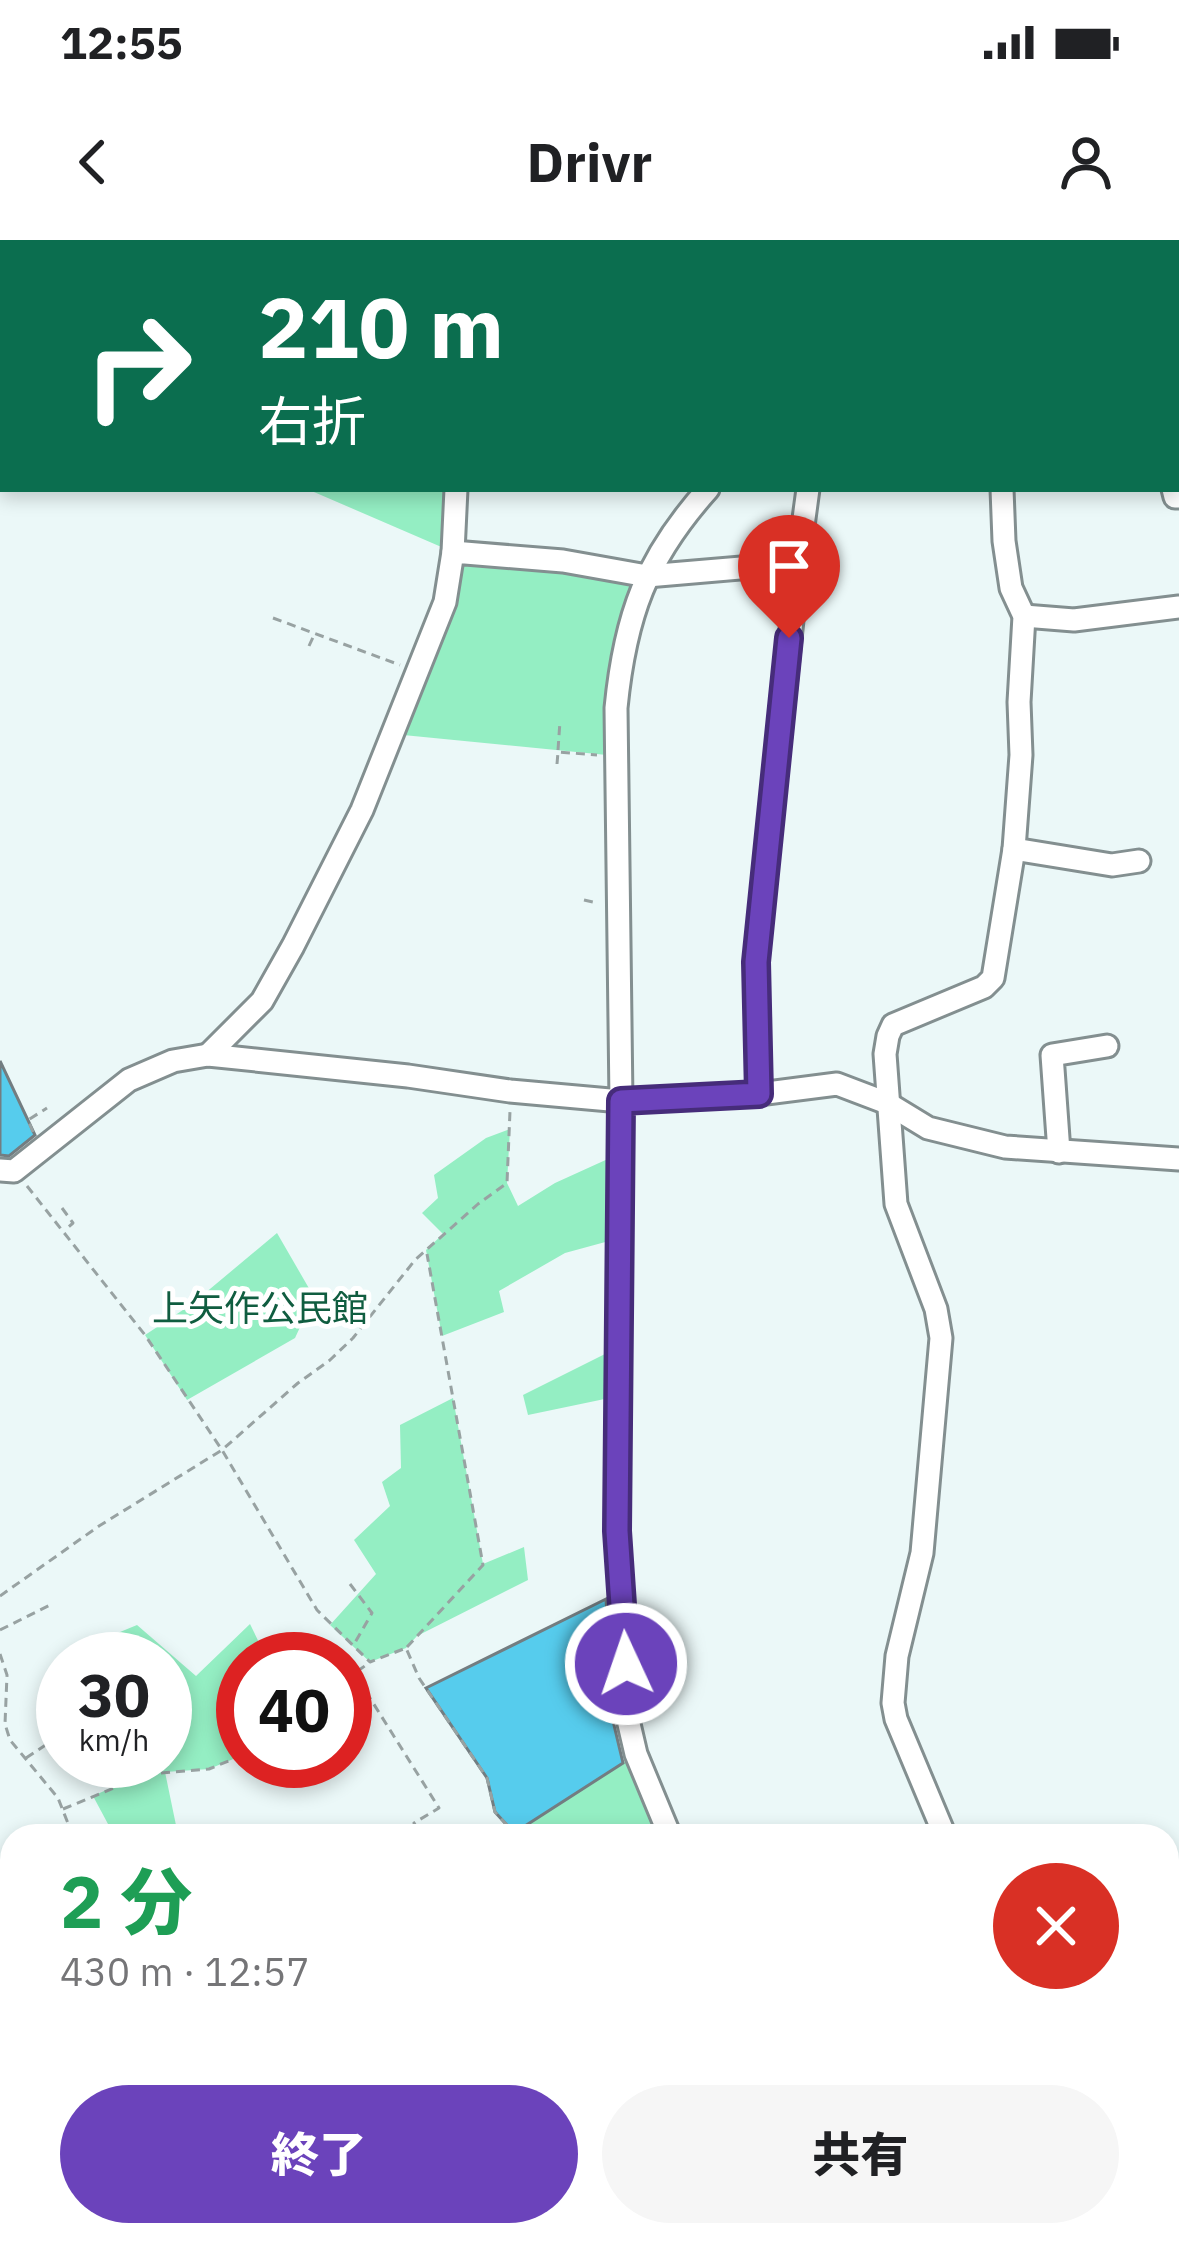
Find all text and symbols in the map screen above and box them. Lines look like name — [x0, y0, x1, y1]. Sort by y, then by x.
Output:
text: 12:55 — [60, 13, 183, 71]
text: Drivr — [527, 127, 652, 197]
icon: back — [60, 129, 126, 195]
icon: person — [1053, 129, 1119, 195]
text: 210 m — [258, 272, 504, 381]
icon: right — [60, 288, 216, 444]
text: 右折 — [258, 386, 366, 456]
pin — [738, 515, 840, 638]
icon: arrive — [756, 533, 822, 599]
park label: 上矢作公民館 — [152, 1284, 368, 1331]
position arrow — [563, 1601, 689, 1727]
speed limit sign: 40 — [216, 1632, 372, 1788]
text: 30 — [78, 1655, 150, 1734]
text: km/h — [79, 1720, 149, 1759]
text: 2 分 — [60, 1854, 192, 1948]
button: close — [993, 1863, 1119, 1989]
text: 430 m · 12:57 — [60, 1946, 310, 1997]
button: 終了 — [60, 2085, 578, 2223]
button: 共有 — [602, 2085, 1119, 2223]

